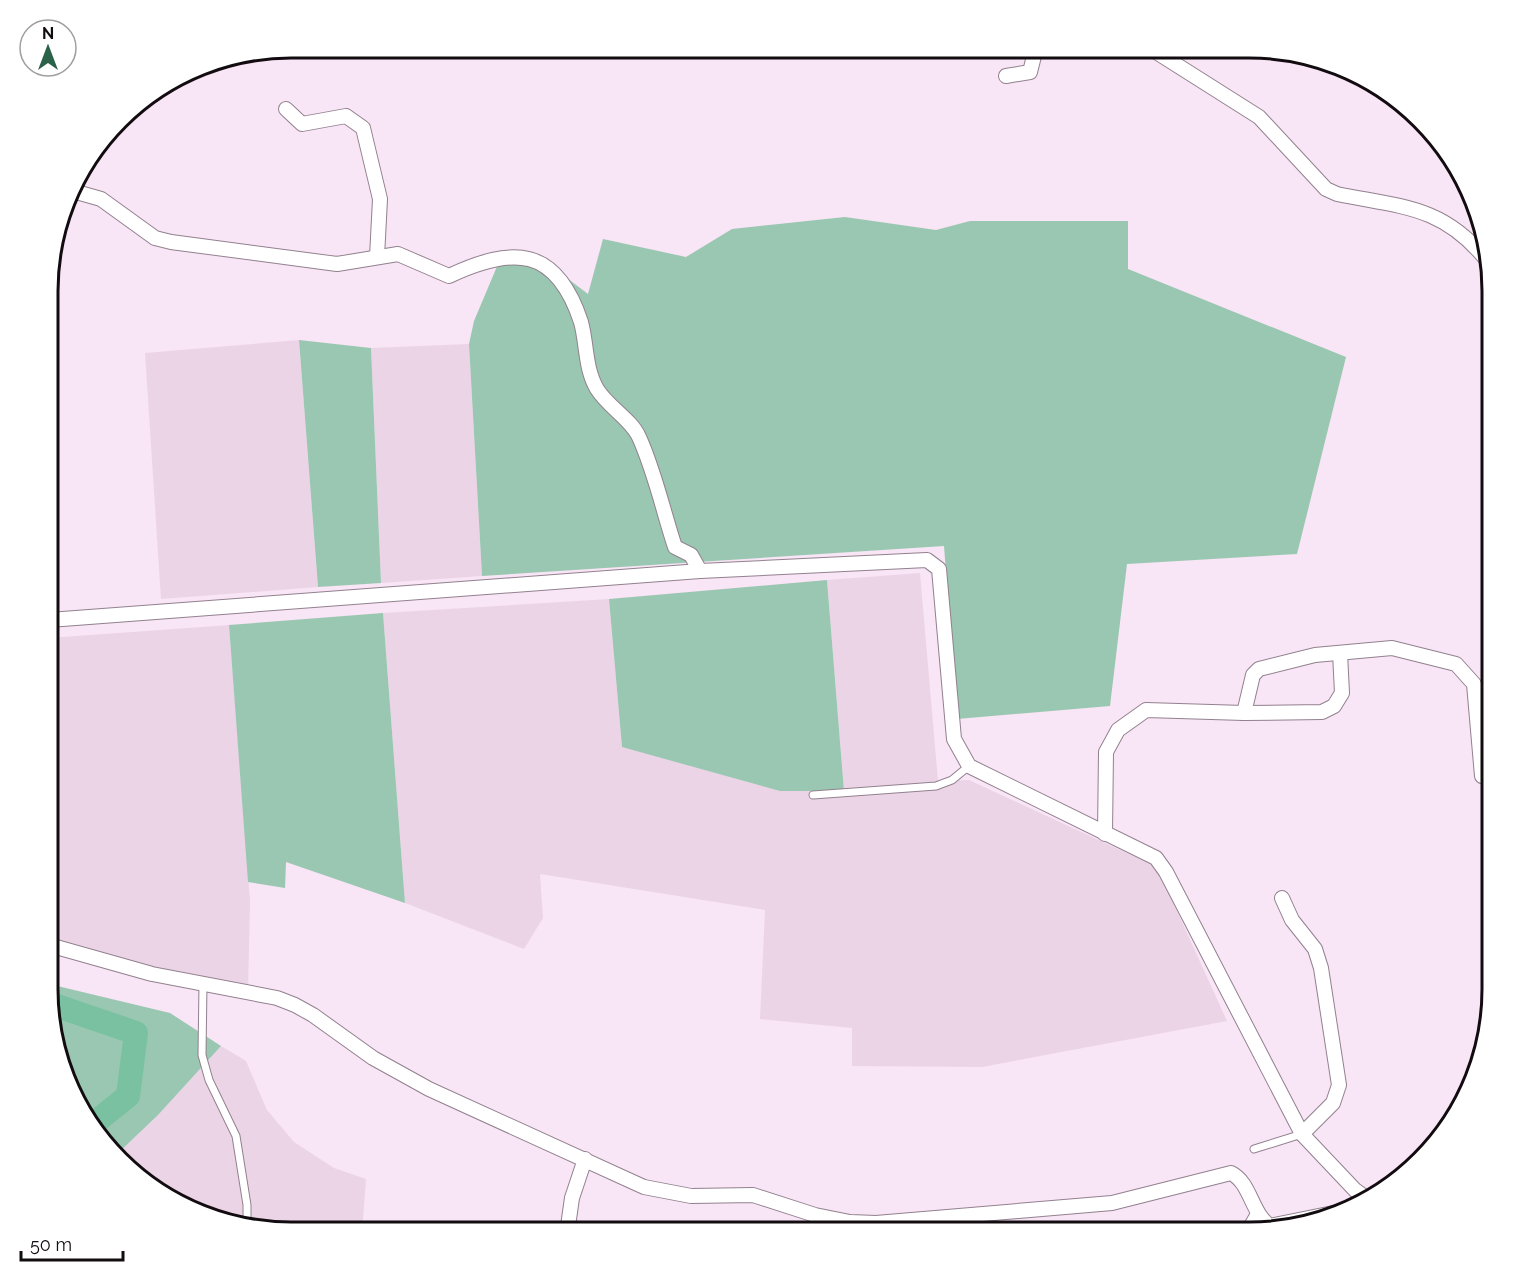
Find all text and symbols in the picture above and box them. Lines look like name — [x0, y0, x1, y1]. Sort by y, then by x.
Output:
north arrow — [18, 18, 78, 78]
text: N — [42, 24, 54, 43]
scale bar — [21, 1224, 123, 1262]
text: 50 m — [30, 1234, 72, 1255]

